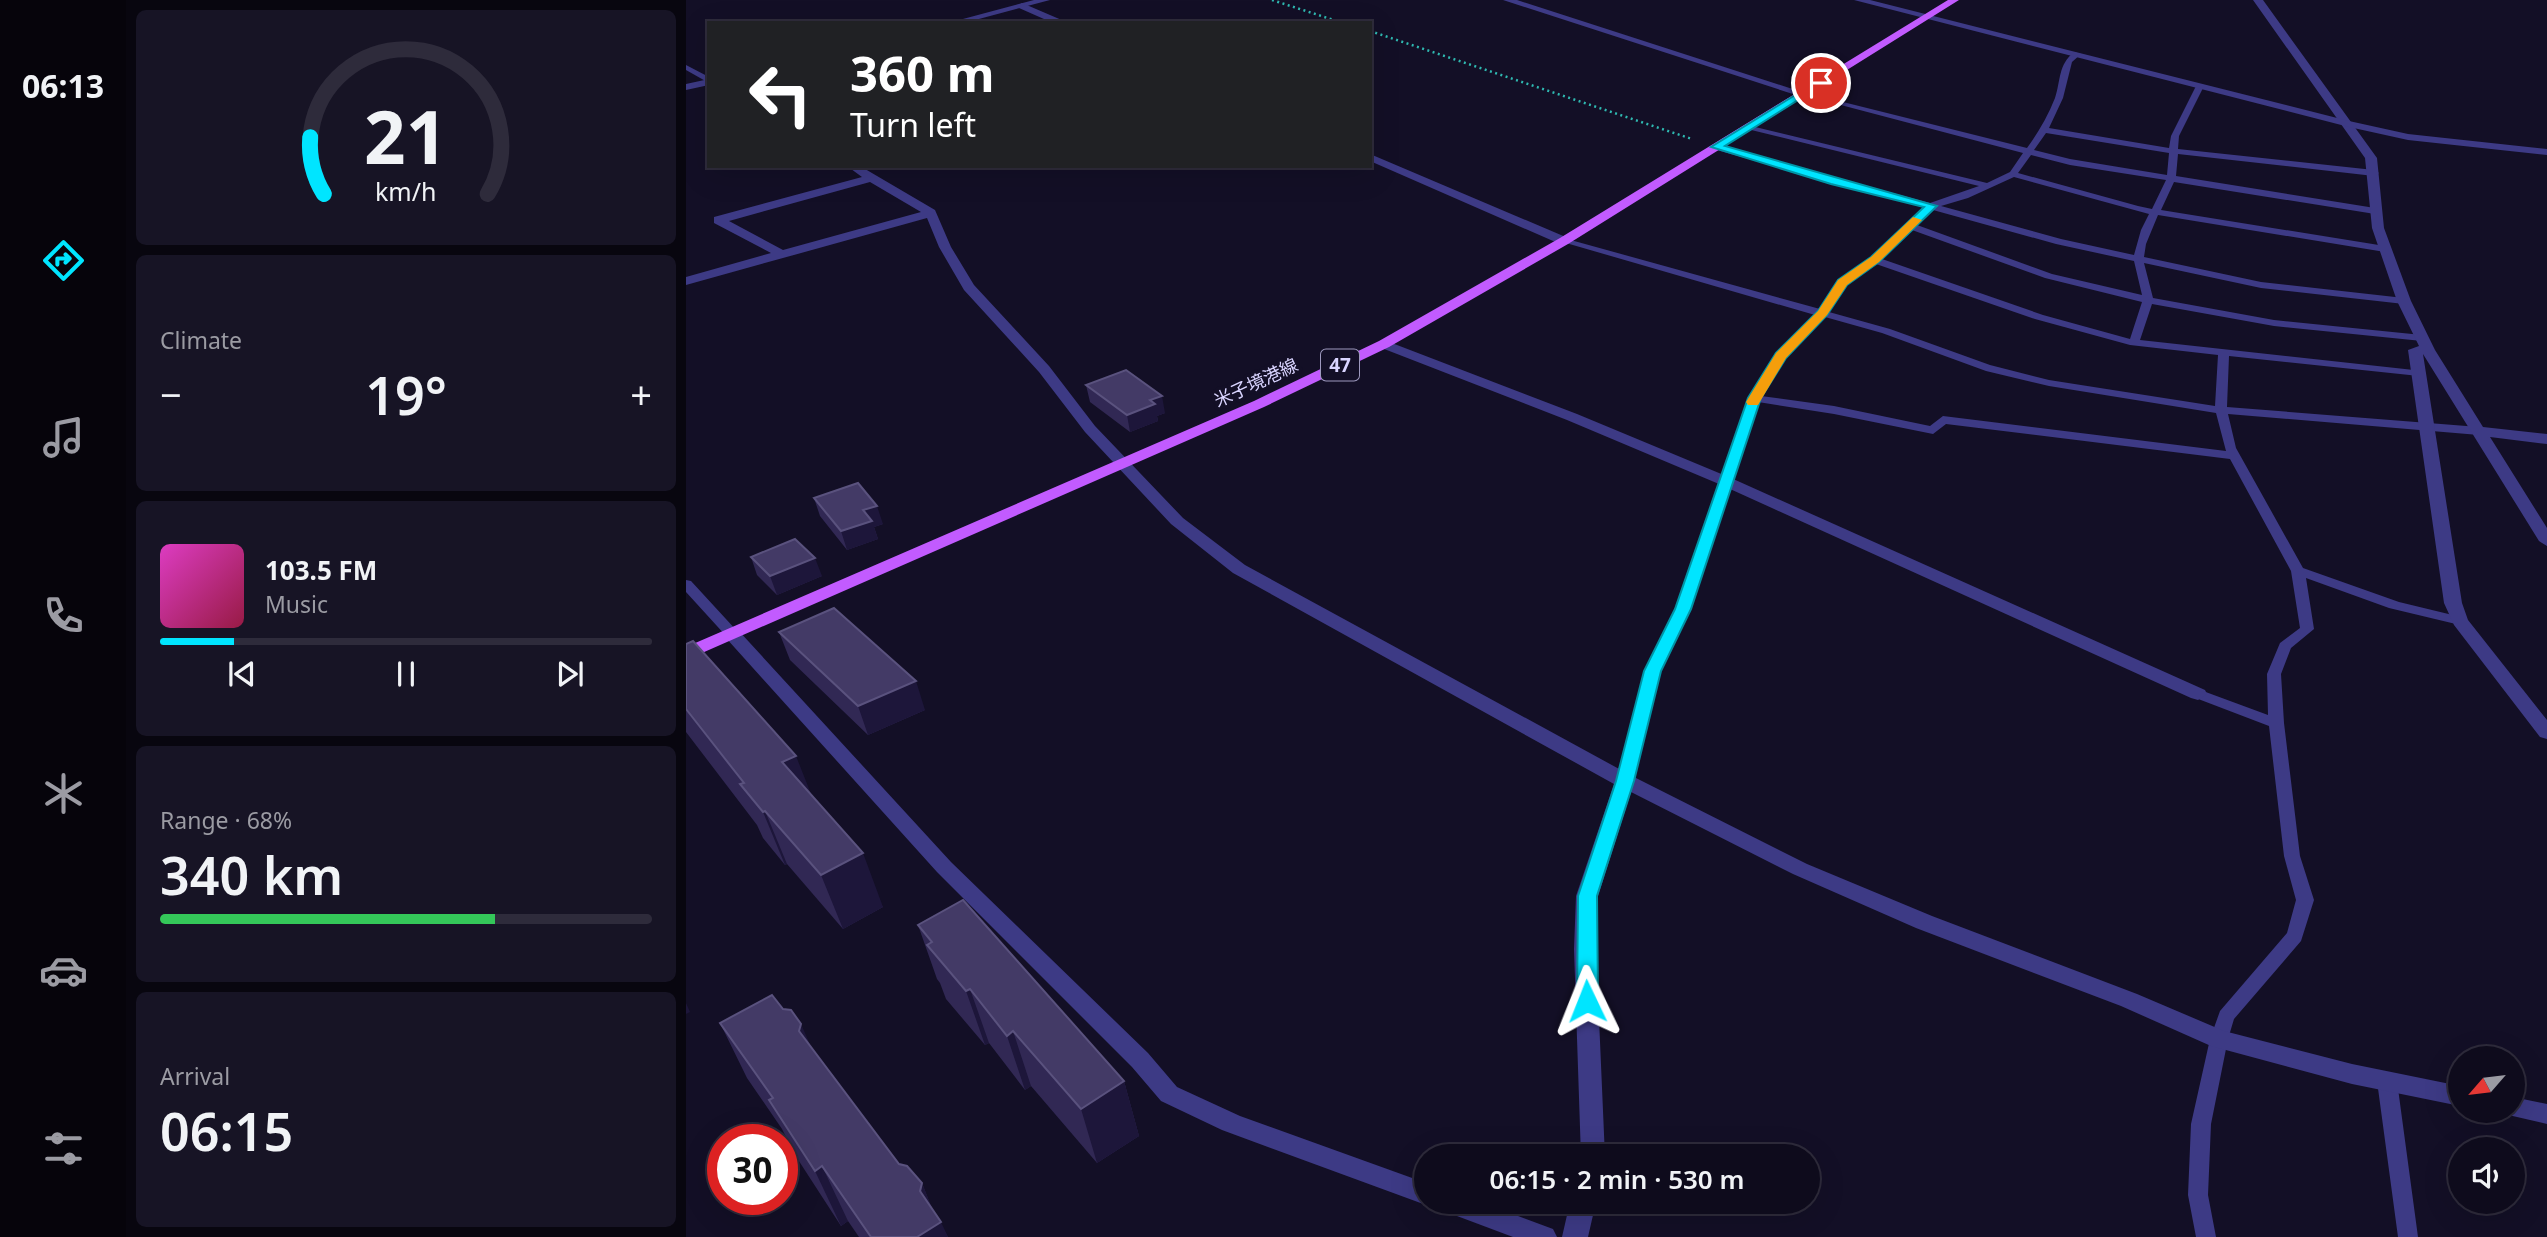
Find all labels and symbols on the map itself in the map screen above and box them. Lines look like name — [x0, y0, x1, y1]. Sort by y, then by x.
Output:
pin — [1791, 53, 1851, 113]
road number: 47 — [1321, 350, 1359, 380]
street label: 米子境港線 — [1210, 352, 1301, 412]
position arrow — [1550, 964, 1624, 1038]
north arrow — [2448, 1046, 2525, 1124]
speed limit sign: 30 — [707, 1124, 798, 1215]

